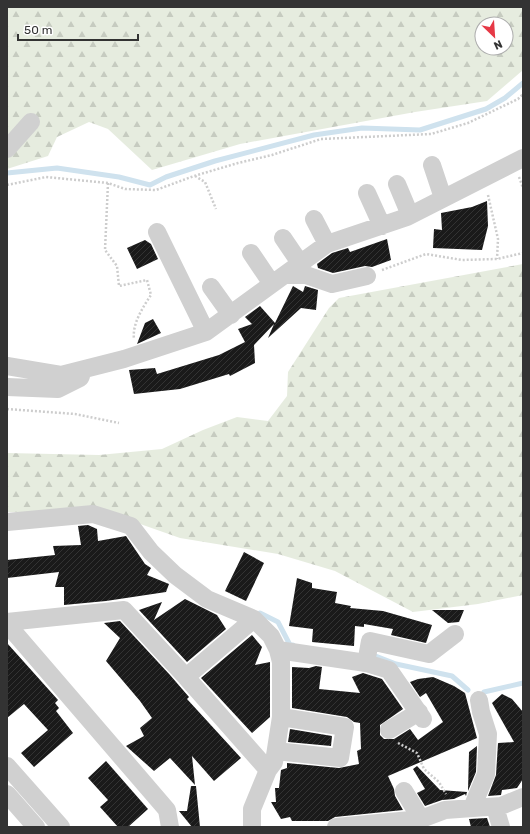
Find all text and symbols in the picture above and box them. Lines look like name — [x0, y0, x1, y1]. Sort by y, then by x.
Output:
scale bar — [18, 16, 138, 42]
north arrow — [474, 16, 514, 56]
text: 50 m — [24, 23, 52, 37]
text: N — [492, 37, 504, 52]

